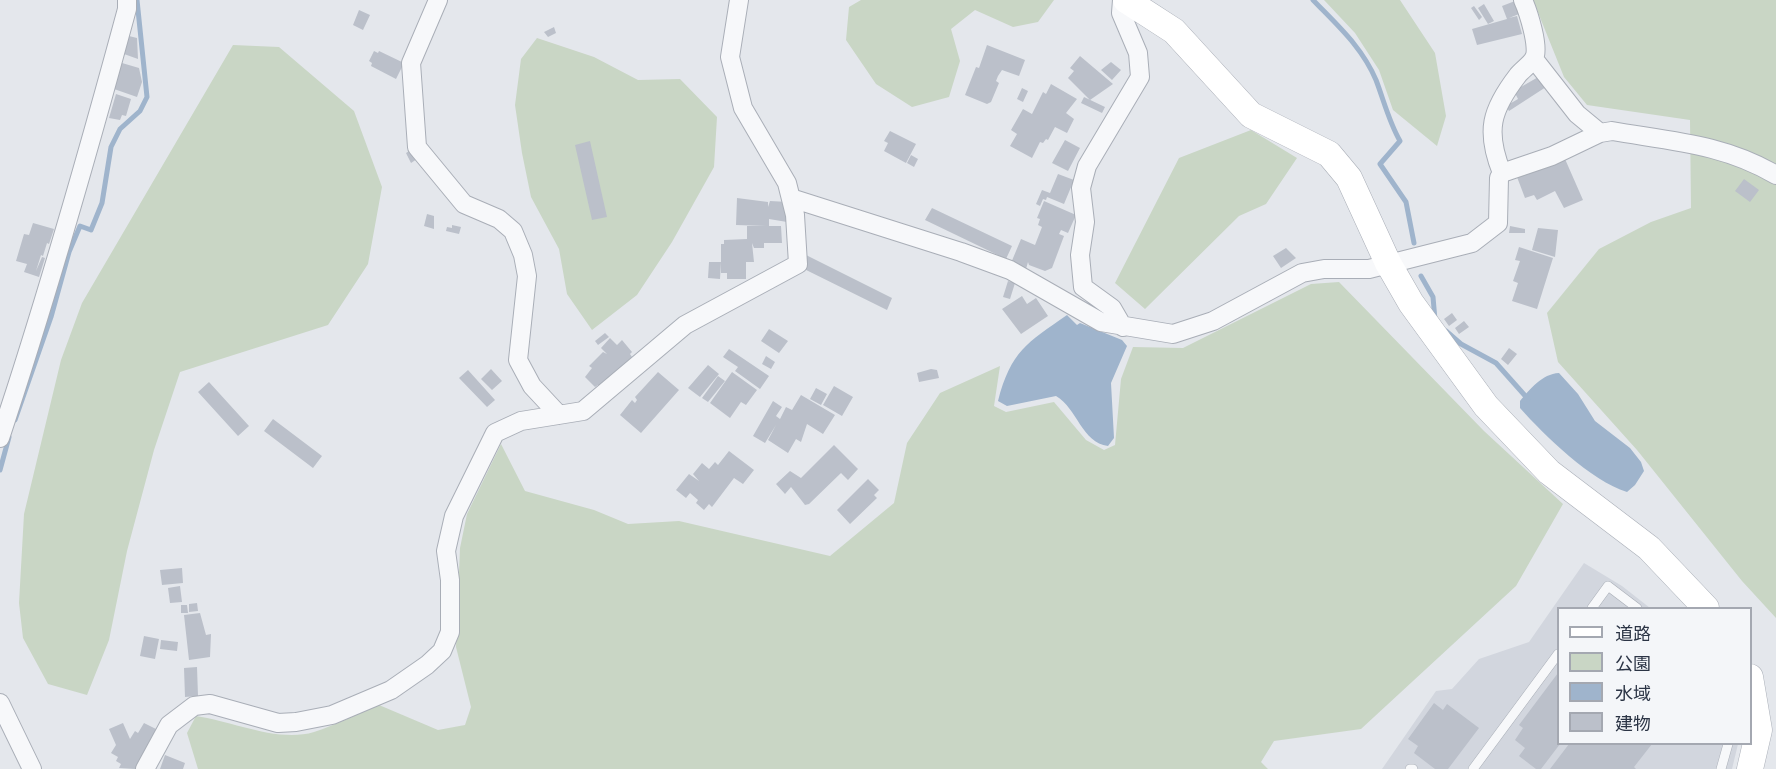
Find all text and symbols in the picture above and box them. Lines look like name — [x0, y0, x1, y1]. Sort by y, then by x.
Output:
legend — [1557, 607, 1752, 745]
text: 道路 — [1615, 623, 1651, 644]
text: 公園 — [1615, 653, 1651, 674]
text: 水域 — [1615, 683, 1651, 704]
text: 建物 — [1615, 713, 1651, 734]

